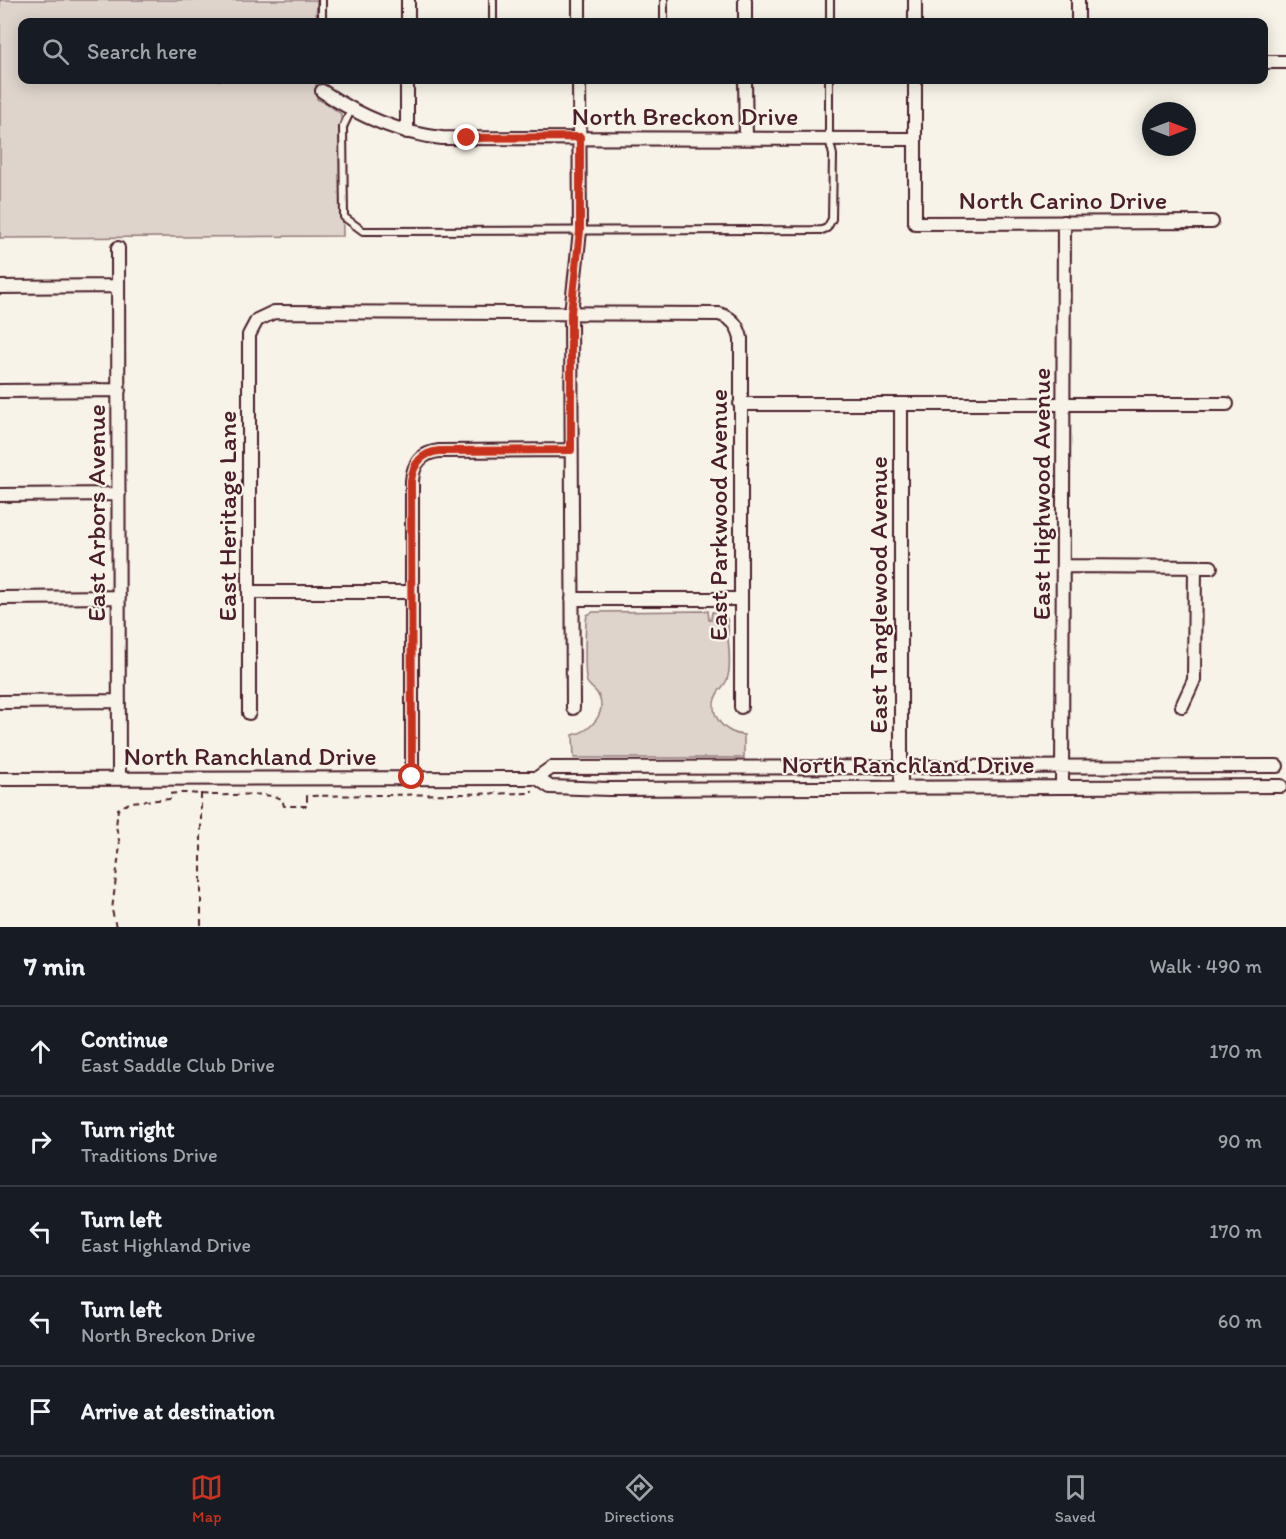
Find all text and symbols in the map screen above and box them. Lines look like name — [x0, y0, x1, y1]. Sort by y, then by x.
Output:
search box — [18, 18, 1268, 84]
icon: search — [39, 35, 72, 68]
text: Search here — [87, 38, 197, 65]
street label: North Breckon Drive — [572, 100, 798, 132]
north arrow — [1142, 102, 1196, 156]
route end — [453, 124, 479, 150]
street label: North Carino Drive — [959, 184, 1167, 216]
street label: East Highwood Avenue — [1025, 368, 1057, 620]
street label: East Parkwood Avenue — [702, 389, 734, 641]
street label: East Arbors Avenue — [80, 404, 112, 622]
street label: East Heritage Lane — [211, 411, 243, 621]
street label: East Tanglewood Avenue — [862, 456, 894, 734]
street label: North Ranchland Drive — [123, 740, 377, 772]
street label: North Ranchland Drive — [781, 748, 1035, 780]
route start — [398, 763, 424, 789]
text: 7 min — [24, 950, 85, 982]
text: Walk · 490 m — [1149, 954, 1262, 978]
text: Continue — [81, 1026, 168, 1053]
icon: ahead — [24, 1035, 57, 1068]
text: 170 m — [1209, 1039, 1262, 1063]
text: East Saddle Club Drive — [81, 1053, 275, 1077]
text: Turn right — [81, 1116, 175, 1143]
icon: right — [24, 1125, 57, 1158]
text: 90 m — [1218, 1129, 1262, 1153]
text: Traditions Drive — [81, 1143, 218, 1167]
text: Turn left — [81, 1206, 162, 1233]
icon: left — [24, 1215, 57, 1248]
text: 170 m — [1209, 1219, 1262, 1243]
text: East Highland Drive — [81, 1233, 251, 1257]
text: Turn left — [81, 1296, 162, 1323]
icon: left — [24, 1305, 57, 1338]
text: 60 m — [1218, 1309, 1262, 1333]
text: North Breckon Drive — [81, 1323, 255, 1347]
icon: arrive — [24, 1395, 57, 1428]
text: Arrive at destination — [81, 1398, 275, 1425]
tab: Map — [190, 1471, 223, 1526]
tab: Directions — [604, 1471, 674, 1526]
tab: Saved — [1055, 1471, 1096, 1526]

